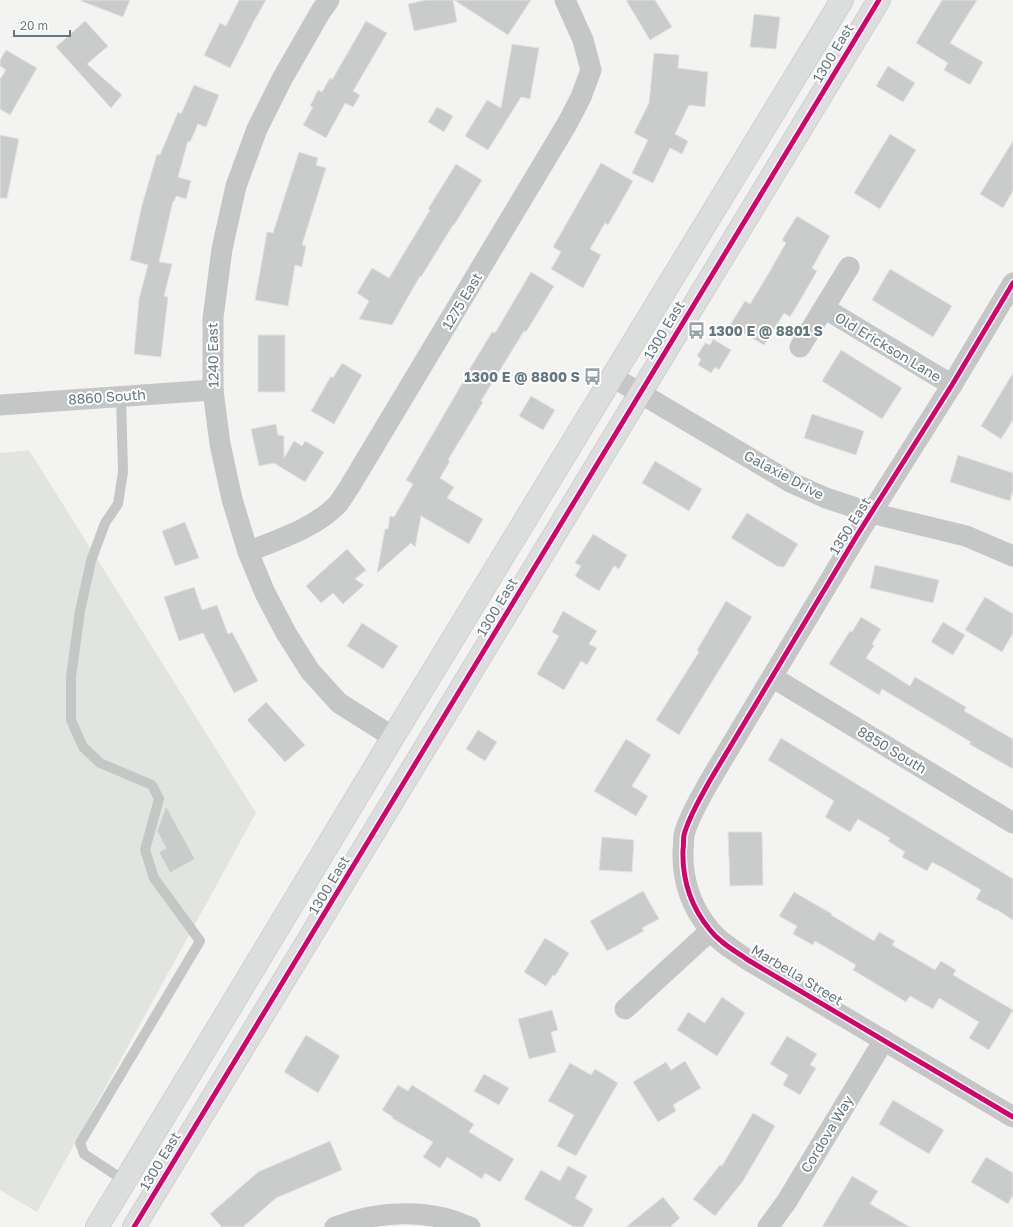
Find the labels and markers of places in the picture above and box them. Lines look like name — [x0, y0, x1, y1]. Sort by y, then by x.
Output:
bus stop icon: 1300 E @ 8801 S — [686, 321, 706, 341]
place label: 1300 E @ 8801 S — [709, 322, 823, 339]
bus stop icon: 1300 E @ 8800 S — [583, 367, 603, 387]
place label: 1300 E @ 8800 S — [464, 368, 580, 385]

